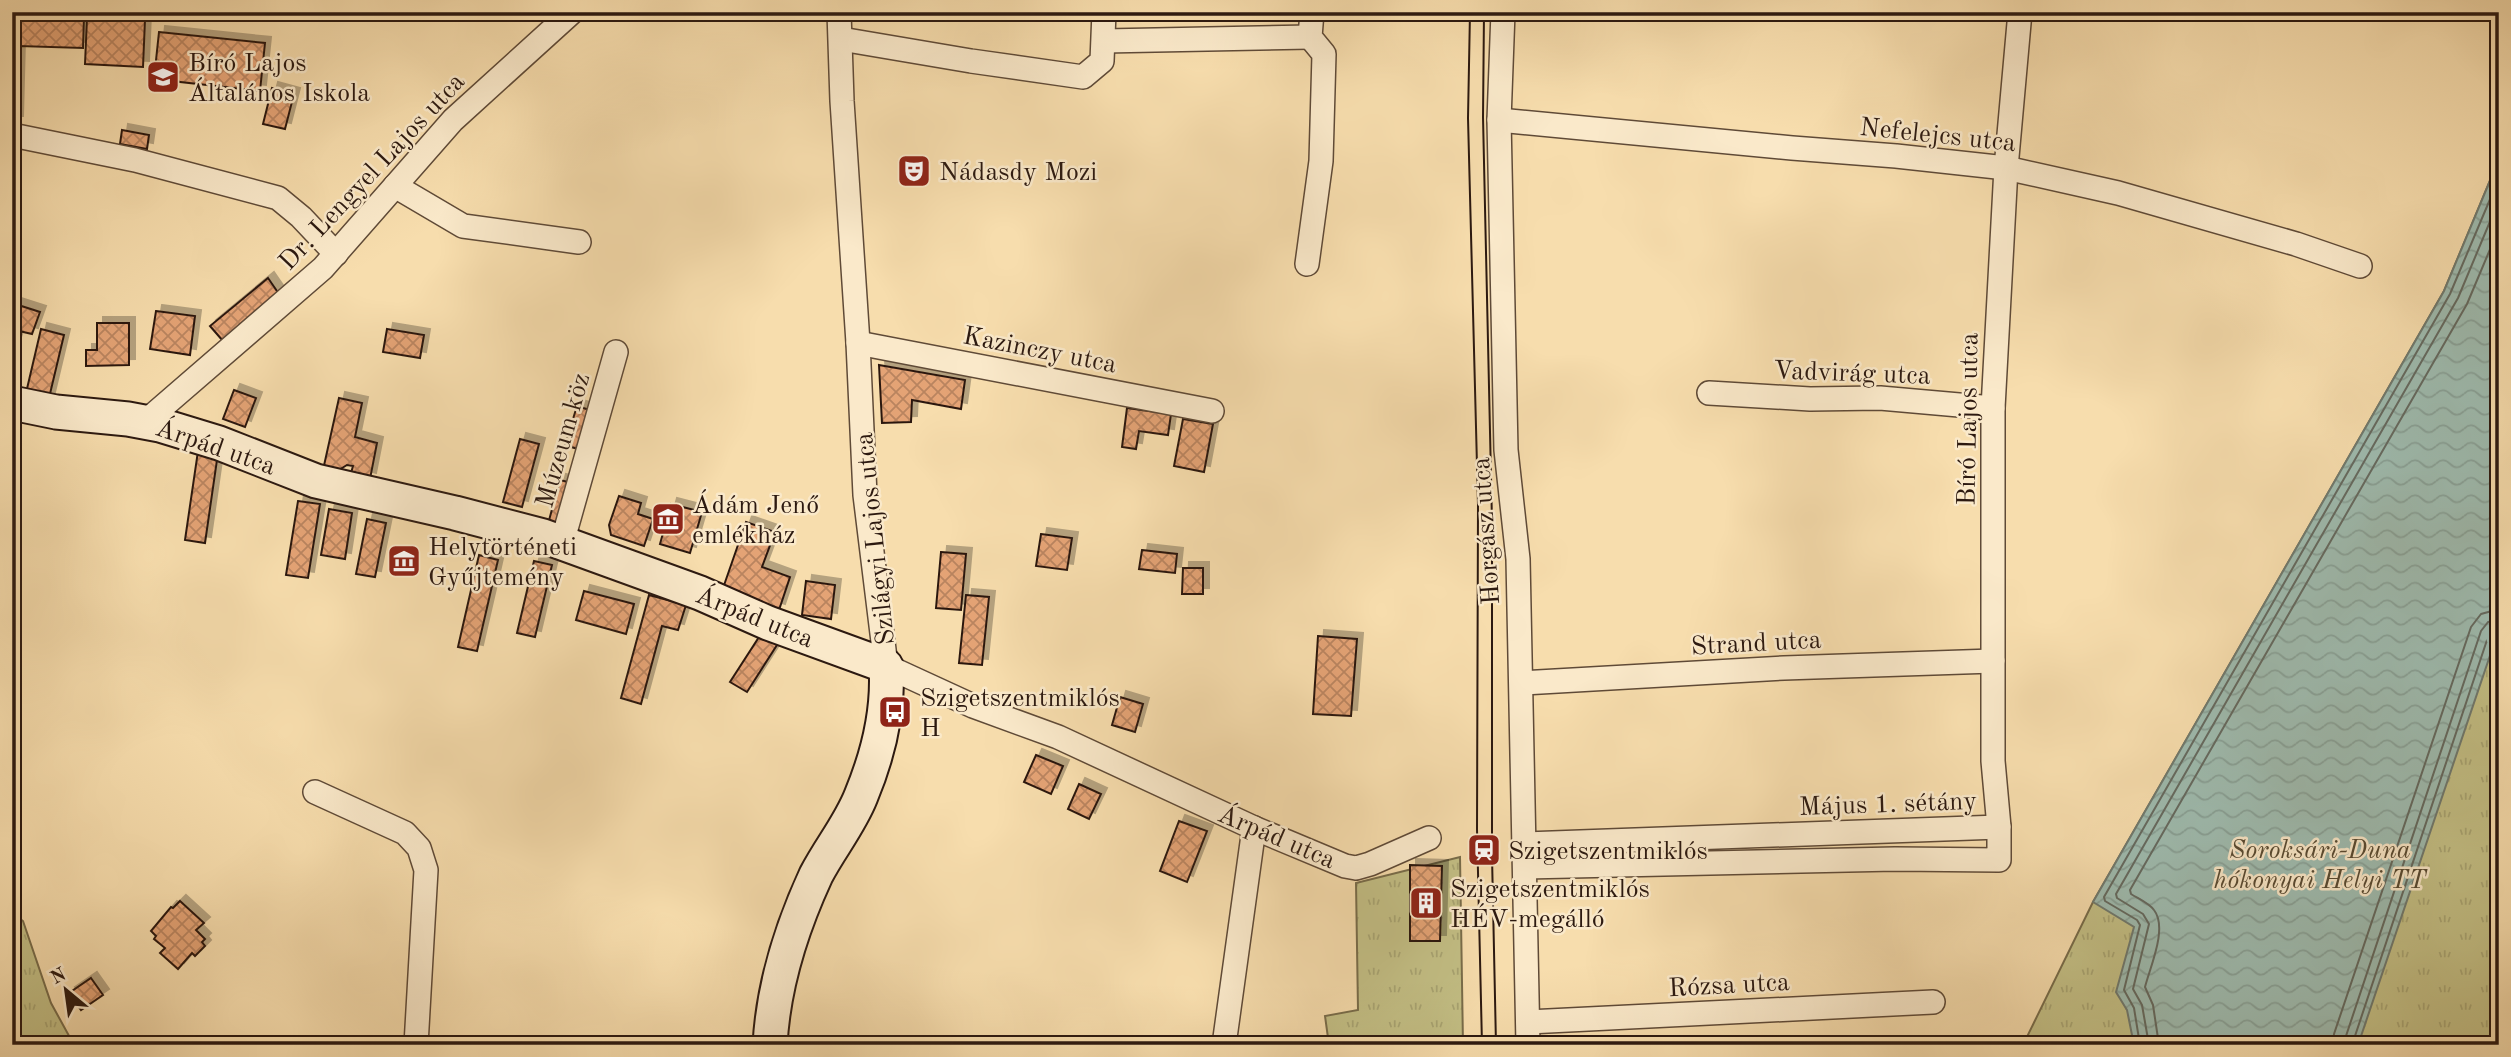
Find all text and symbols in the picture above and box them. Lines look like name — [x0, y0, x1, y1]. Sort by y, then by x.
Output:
place label: Bíró Lajos Általános Iskola — [188, 51, 370, 107]
school or university icon: Bíró Lajos Általános Iskola — [144, 58, 182, 96]
street label: Dr. Lengyel Lajos utca — [275, 69, 470, 276]
street label: Nefelejcs utca — [1858, 115, 2017, 157]
theatre icon: Nádasdy Mozi — [895, 152, 933, 190]
place label: Nádasdy Mozi — [939, 160, 1097, 186]
street label: Kazinczy utca — [961, 323, 1119, 379]
street label: Bíró Lajos utca — [1954, 332, 1984, 506]
street label: Vadvirág utca — [1773, 358, 1931, 390]
street label: Múzeum köz — [532, 370, 596, 511]
street label: Árpád utca — [152, 411, 280, 481]
street label: Szilágyi Lajos utca — [852, 431, 900, 646]
street label: Horgász utca — [1469, 456, 1505, 606]
place label: Ádám Jenő emlékház — [692, 489, 819, 549]
museum icon: Ádám Jenő emlékház — [649, 500, 687, 538]
place label: Helytörténeti Gyűjtemény — [428, 535, 577, 591]
museum icon: Helytörténeti Gyűjtemény — [385, 542, 423, 580]
street label: Árpád utca — [691, 579, 819, 653]
street label: Strand utca — [1690, 628, 1822, 660]
place label: Szigetszentmiklós H — [920, 686, 1120, 742]
bus stop icon: Szigetszentmiklós H — [876, 693, 914, 731]
street label: Május 1. sétány — [1799, 789, 1978, 821]
street label: Árpád utca — [1214, 798, 1340, 874]
station icon: Szigetszentmiklós — [1465, 831, 1503, 869]
park label: Soroksári-Duna hókonyai Helyi TT — [2214, 838, 2428, 894]
place label: Szigetszentmiklós — [1508, 839, 1708, 865]
place label: Szigetszentmiklós HÉV-megálló — [1450, 877, 1650, 933]
building icon: Szigetszentmiklós HÉV-megálló — [1407, 884, 1445, 922]
north arrow — [32, 956, 102, 1026]
text: N — [48, 965, 70, 989]
street label: Rózsa utca — [1668, 970, 1791, 1002]

